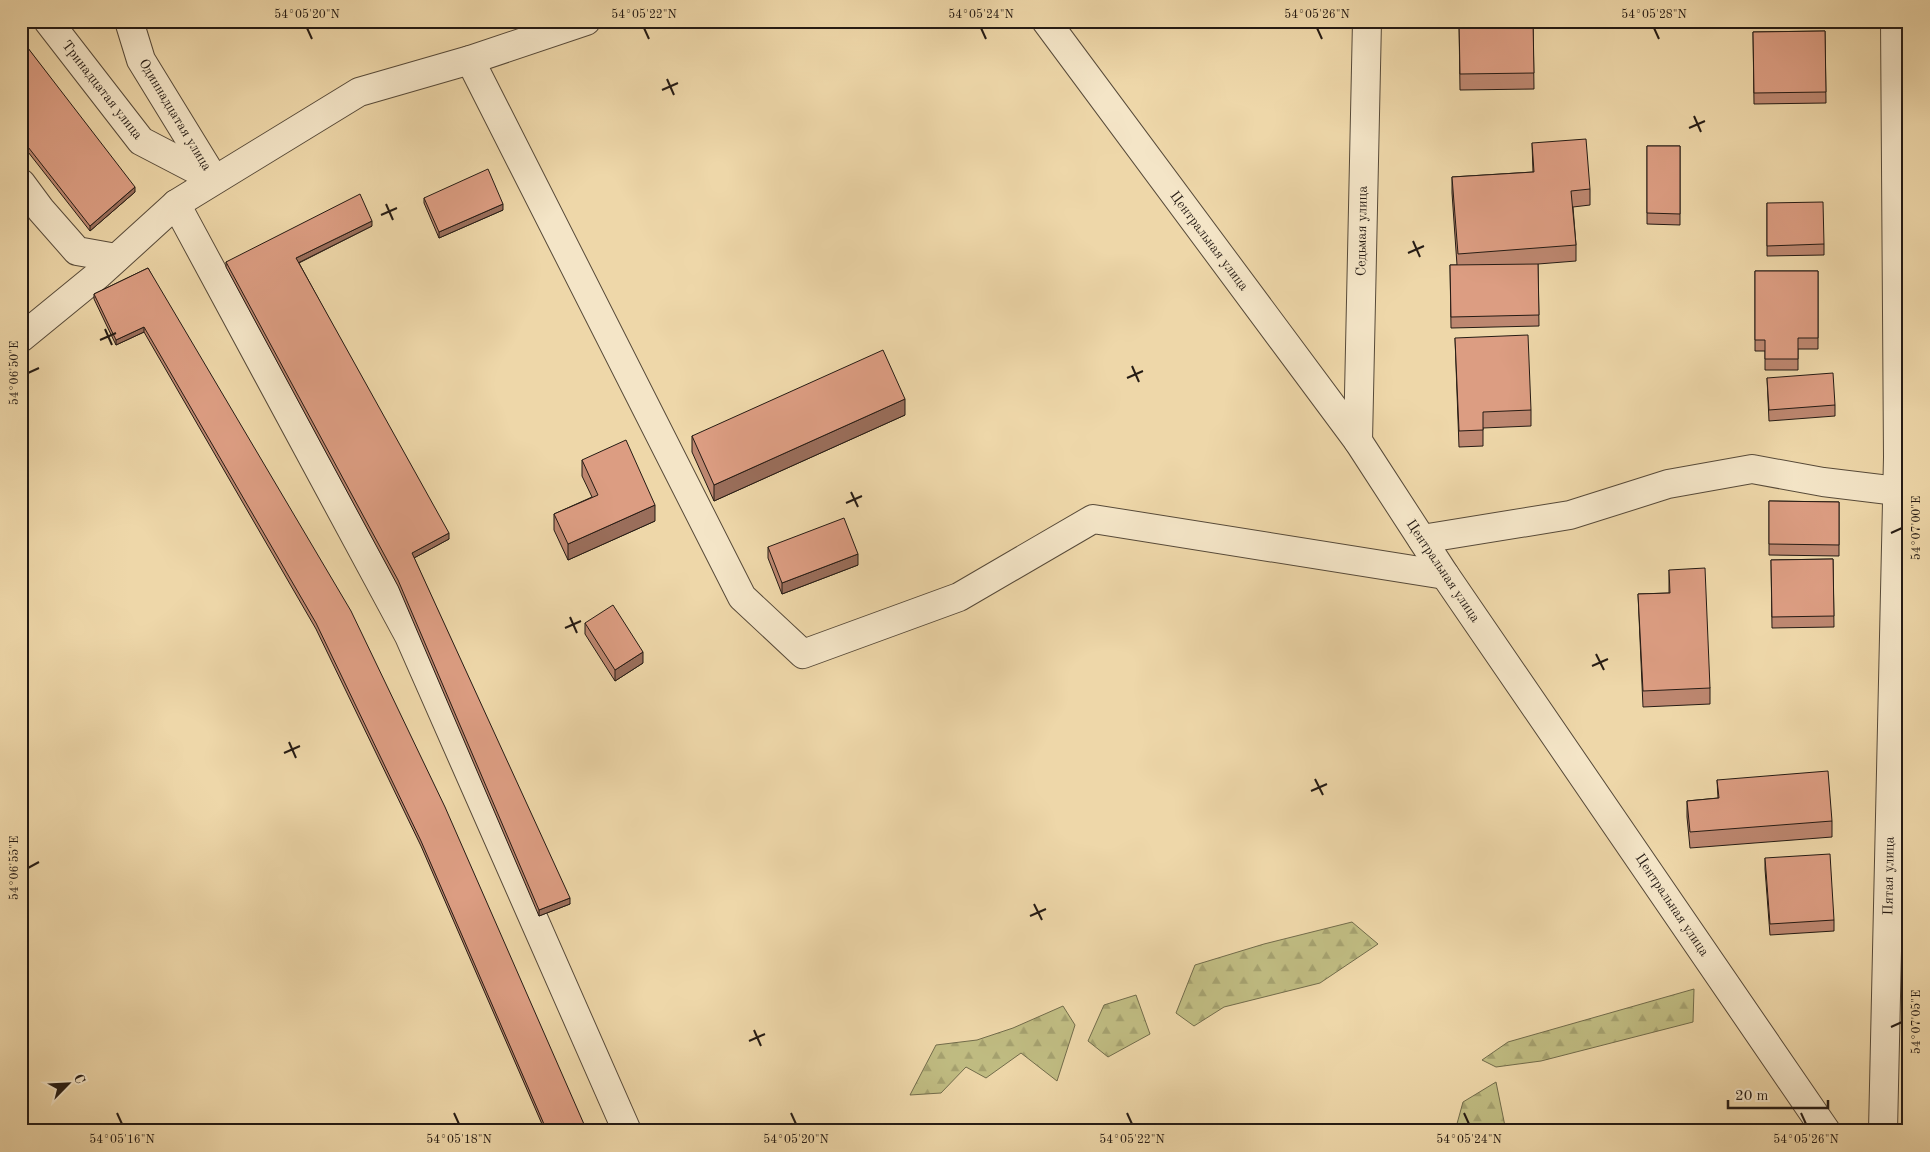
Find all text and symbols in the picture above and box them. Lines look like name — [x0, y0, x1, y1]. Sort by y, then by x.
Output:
text: 54°05'20"N — [274, 8, 340, 21]
text: 54°05'22"N — [611, 8, 677, 21]
text: 54°05'24"N — [948, 8, 1014, 21]
text: 54°05'26"N — [1284, 8, 1350, 21]
text: 54°05'28"N — [1621, 8, 1687, 21]
street label: Тринадцатая улица — [59, 38, 145, 142]
street label: Одиннадцатая улица — [136, 57, 214, 173]
street label: Седьмая улица — [1354, 186, 1370, 276]
street label: Центральная улица — [1167, 189, 1251, 293]
text: 54°06'50"E — [8, 341, 21, 405]
text: 54°07'00"E — [1910, 496, 1923, 560]
street label: Центральная улица — [1403, 517, 1483, 625]
text: 54°06'55"E — [8, 836, 21, 900]
street label: Пятая улица — [1881, 836, 1897, 916]
street label: Центральная улица — [1632, 851, 1712, 959]
text: 54°07'05"E — [1910, 990, 1923, 1054]
north arrow — [42, 1060, 92, 1110]
text: С — [71, 1072, 87, 1086]
scale bar — [1728, 1077, 1828, 1109]
text: 20 m — [1735, 1089, 1769, 1104]
text: 54°05'16"N — [89, 1133, 155, 1146]
text: 54°05'18"N — [426, 1133, 492, 1146]
text: 54°05'20"N — [763, 1133, 829, 1146]
text: 54°05'22"N — [1099, 1133, 1165, 1146]
text: 54°05'24"N — [1436, 1133, 1502, 1146]
text: 54°05'26"N — [1773, 1133, 1839, 1146]

